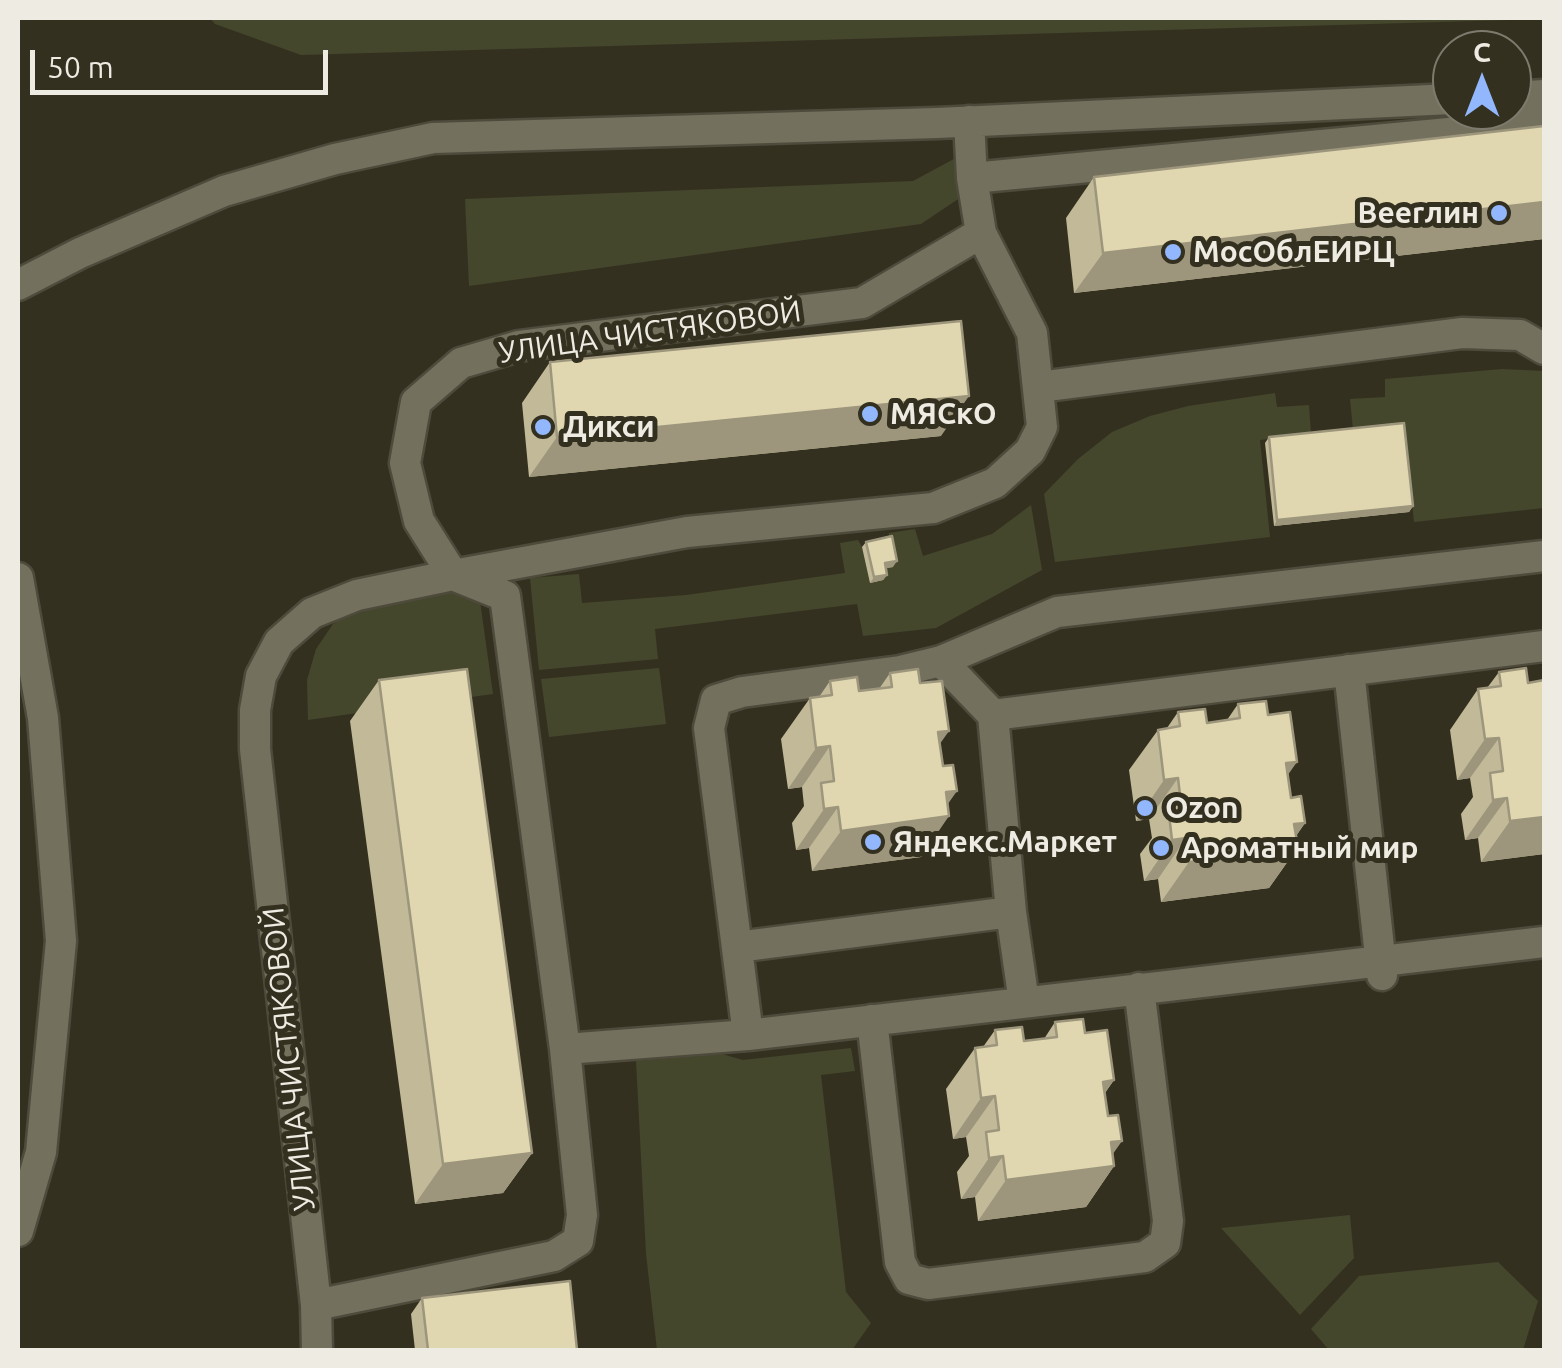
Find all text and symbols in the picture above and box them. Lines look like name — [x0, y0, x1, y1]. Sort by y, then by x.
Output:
scale bar — [35, 30, 332, 92]
north arrow — [1432, 30, 1532, 130]
text: С — [1473, 36, 1491, 67]
text: 50 m — [47, 50, 114, 84]
place label: Beerлин — [1358, 195, 1479, 231]
marker: Beerлин — [1488, 202, 1510, 224]
place label: МосОблЕИРЦ — [1193, 234, 1395, 270]
marker: МосОблЕИРЦ — [1162, 241, 1184, 263]
street label: УЛИЦА ЧИСТЯКОВОЙ — [497, 293, 803, 371]
place label: МЯСкО — [890, 396, 997, 432]
marker: МЯСкО — [859, 403, 881, 425]
place label: Дикси — [563, 409, 655, 445]
marker: Дикси — [532, 416, 554, 438]
place label: Ozon — [1165, 790, 1239, 826]
marker: Ozon — [1134, 797, 1156, 819]
place label: Яндекс.Маркет — [893, 824, 1117, 860]
place label: Ароматный мир — [1181, 830, 1418, 866]
marker: Яндекс.Маркет — [862, 831, 884, 853]
marker: Ароматный мир — [1150, 837, 1172, 859]
street label: УЛИЦА ЧИСТЯКОВОЙ — [255, 906, 323, 1212]

